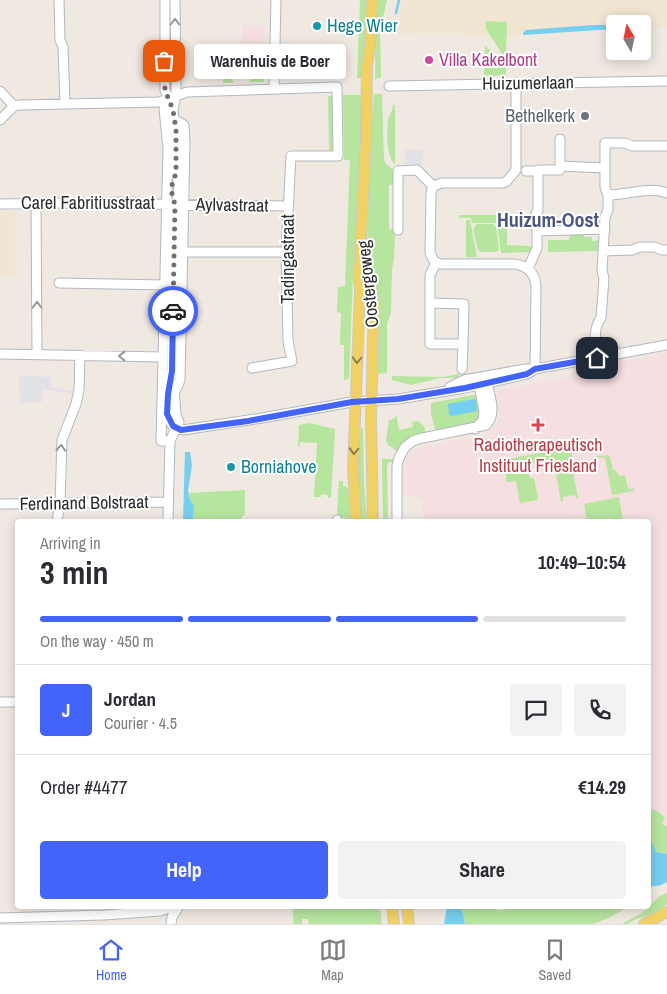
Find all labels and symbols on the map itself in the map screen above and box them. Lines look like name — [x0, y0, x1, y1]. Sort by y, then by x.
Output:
place label: Hege Wier — [327, 13, 398, 38]
north arrow — [606, 15, 651, 60]
one-way arrow — [170, 18, 180, 26]
marker: Hege Wier — [311, 20, 323, 32]
pin — [143, 40, 185, 82]
callout: Warenhuis de Boer — [194, 44, 346, 78]
place label: Villa Kakelbont — [439, 47, 537, 72]
marker: Villa Kakelbont — [423, 54, 435, 66]
street label: Huizumerlaan — [482, 69, 574, 96]
place label: Bethelkerk — [505, 103, 576, 128]
marker: Bethelkerk — [579, 110, 591, 122]
street label: Carel Fabritiusstraat — [21, 190, 155, 215]
street label: Aylvastraat — [194, 191, 269, 218]
district label: Huizum-Oost — [497, 206, 600, 233]
street label: Tadingastraat — [275, 214, 300, 304]
street label: Oostergoweg — [350, 238, 385, 329]
courier — [148, 286, 198, 336]
one-way arrow — [32, 301, 42, 309]
pin — [576, 337, 618, 379]
one-way arrow — [117, 350, 125, 361]
one-way arrow — [352, 356, 363, 364]
marker: Radiotherapeutisch Instituut Friesland — [531, 418, 545, 432]
place label: Radiotherapeutisch Instituut Friesland — [474, 432, 602, 478]
one-way arrow — [56, 444, 67, 452]
one-way arrow — [348, 447, 359, 455]
place label: Borniahove — [241, 454, 317, 479]
marker: Borniahove — [225, 461, 237, 473]
street label: Ferdinand Bolstraat — [19, 489, 149, 516]

